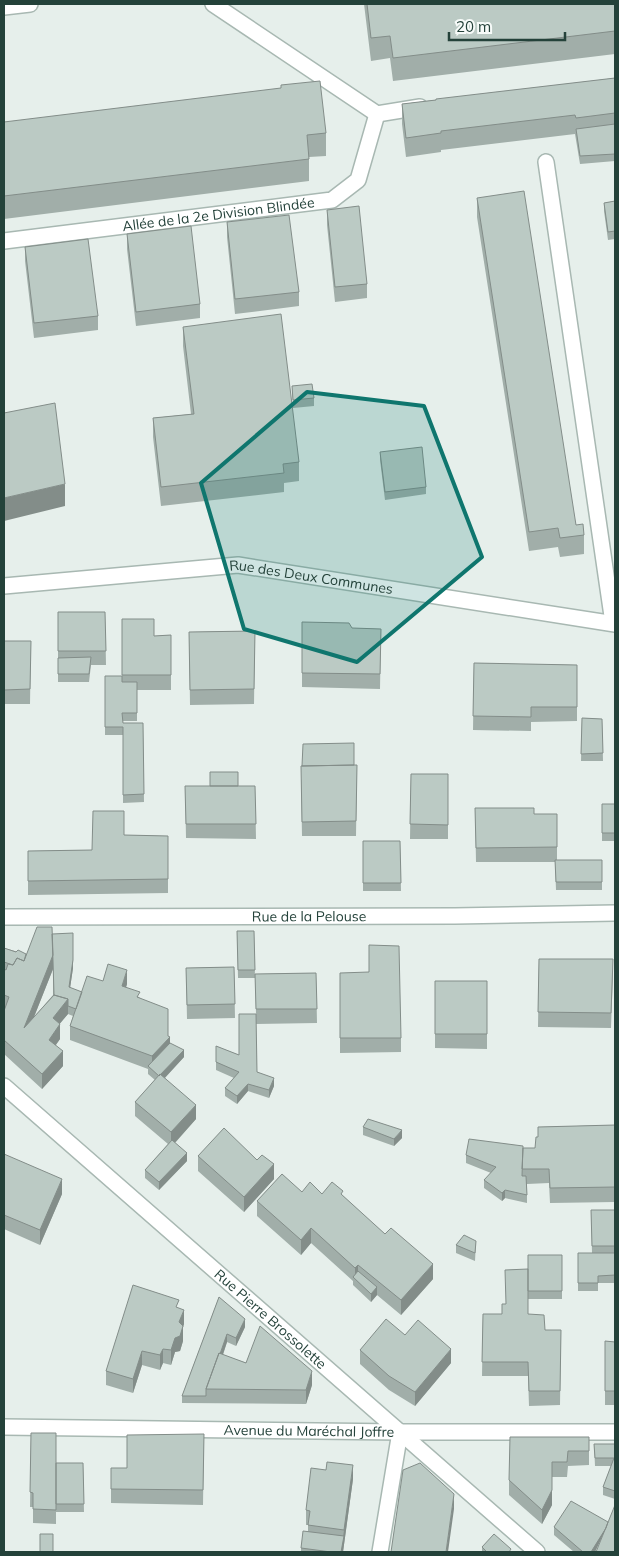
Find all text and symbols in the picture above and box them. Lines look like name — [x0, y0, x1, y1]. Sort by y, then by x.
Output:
scale bar — [449, 10, 565, 42]
text: 20 m — [456, 17, 491, 36]
street label: Allée de la 2e Division Blindée — [121, 193, 315, 235]
street label: Rue des Deux Communes — [228, 556, 394, 598]
street label: Rue de la Pelouse — [252, 907, 366, 925]
street label: Rue Pierre Brossolette — [211, 1265, 330, 1373]
street label: Avenue du Maréchal Joffre — [224, 1421, 394, 1441]

